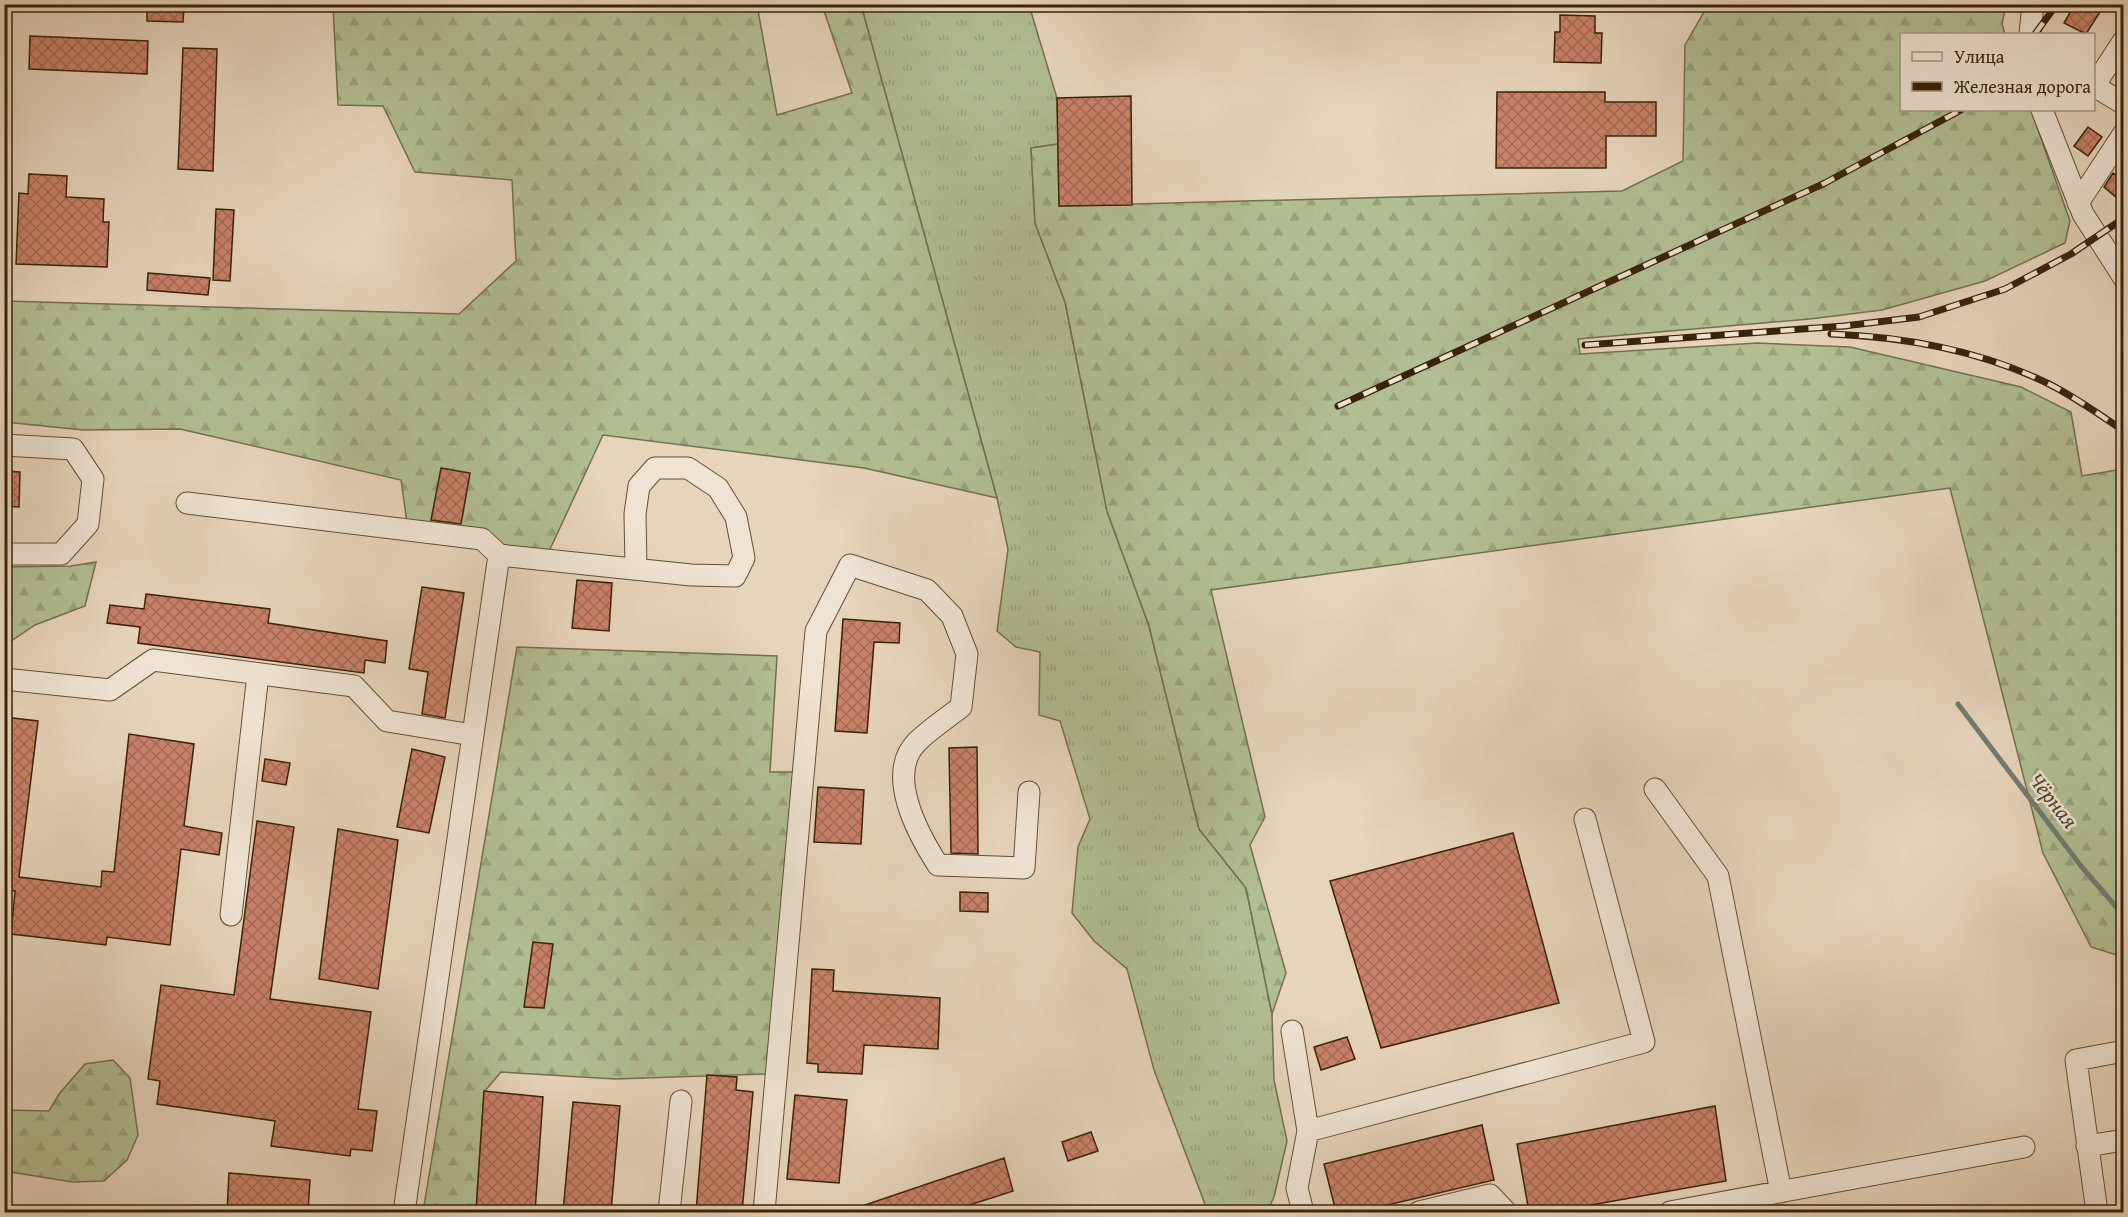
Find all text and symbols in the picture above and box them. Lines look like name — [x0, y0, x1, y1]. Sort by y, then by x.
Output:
legend — [1900, 33, 2095, 111]
text: Улица — [1954, 43, 2005, 70]
text: Железная дорога — [1953, 73, 2091, 100]
water label: Чёрная — [2022, 765, 2086, 835]

